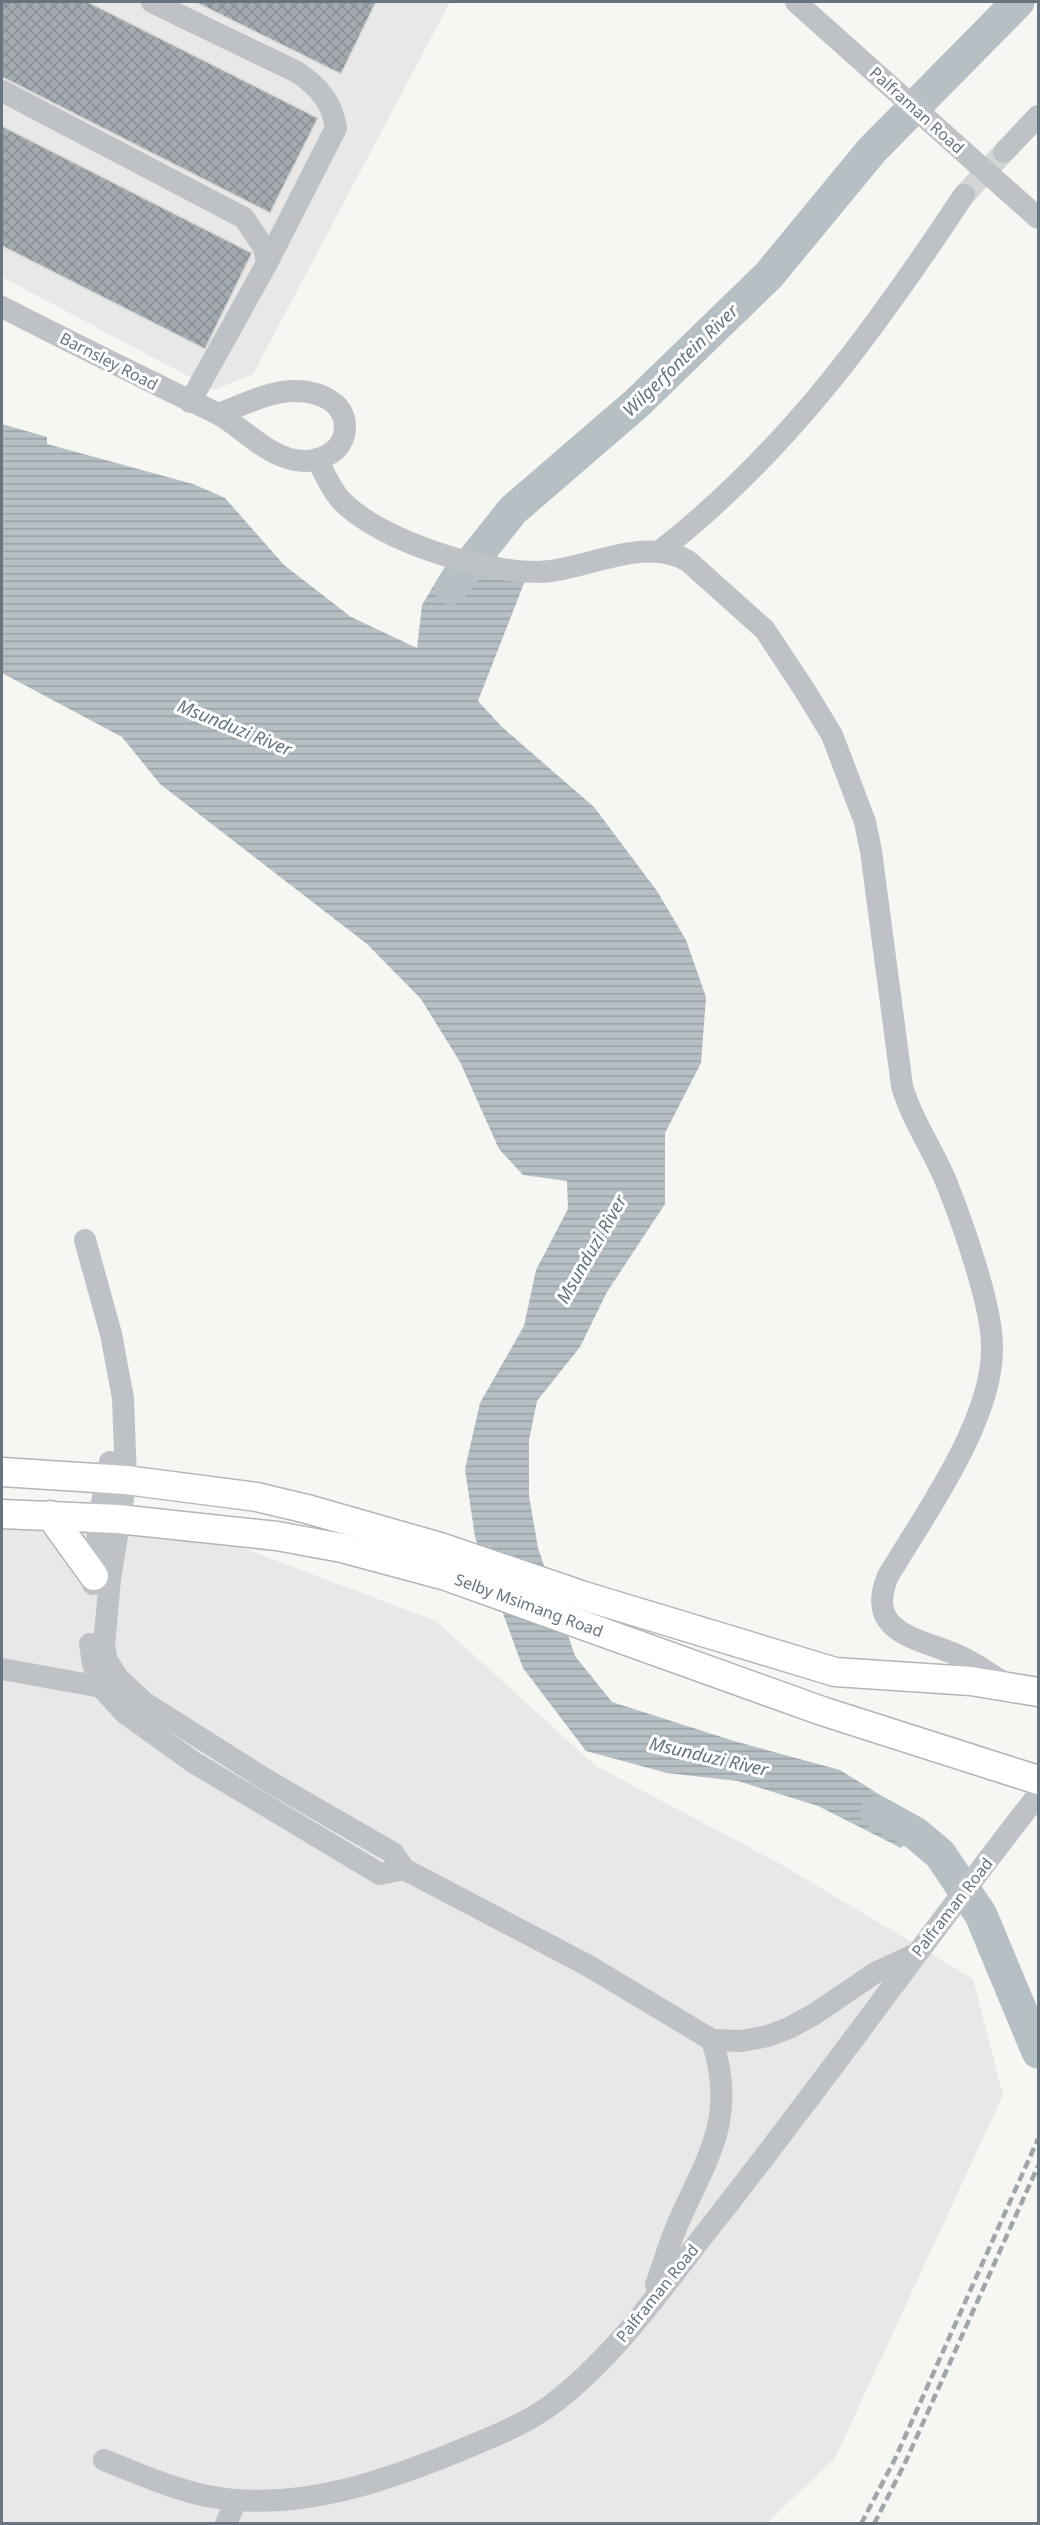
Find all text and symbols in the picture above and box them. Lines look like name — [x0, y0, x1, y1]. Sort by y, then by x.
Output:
street label: Palframan Road — [865, 62, 969, 158]
water label: Wilgerfontein River — [617, 298, 744, 421]
street label: Barnsley Road — [56, 327, 162, 395]
water label: Msunduzi River — [174, 693, 297, 761]
water label: Msunduzi River — [550, 1190, 632, 1308]
street label: Selby Msimang Road — [452, 1568, 606, 1642]
water label: Msunduzi River — [647, 1731, 772, 1782]
street label: Palframan Road — [906, 1853, 998, 1961]
street label: Palframan Road — [611, 2239, 703, 2347]

